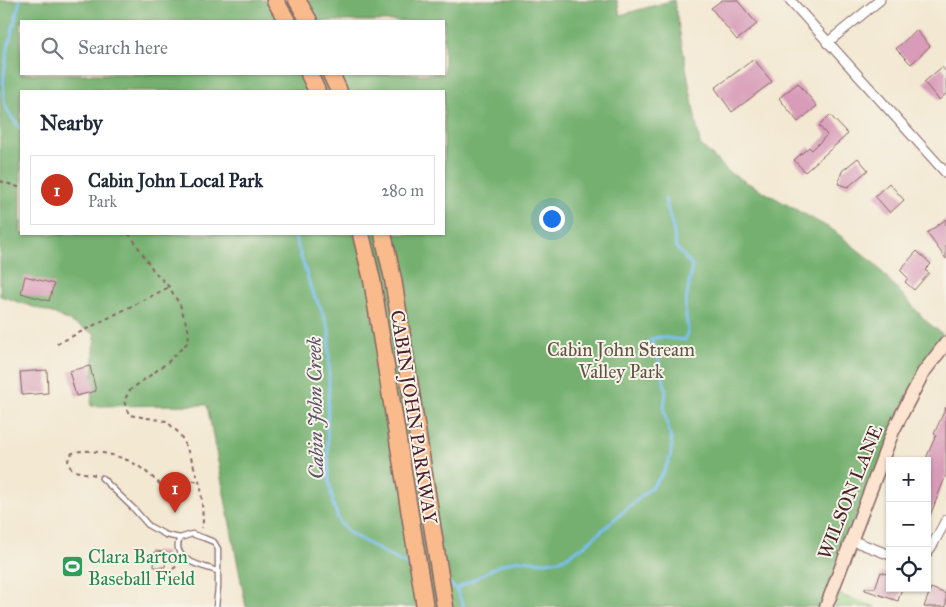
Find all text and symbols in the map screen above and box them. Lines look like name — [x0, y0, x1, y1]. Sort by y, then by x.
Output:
search box — [20, 20, 445, 75]
icon: search — [38, 34, 66, 62]
text: Search here — [78, 36, 168, 59]
text: Nearby — [40, 110, 103, 136]
text: Cabin John Local Park — [88, 169, 263, 192]
text: 1 — [54, 181, 60, 200]
text: 280 m — [381, 181, 424, 200]
text: Park — [88, 192, 117, 211]
your location — [539, 206, 565, 232]
street label: CABIN JOHN PARKWAY — [385, 308, 442, 527]
water label: Cabin John Creek — [302, 336, 328, 479]
park label: Cabin John Stream Valley Park — [547, 338, 695, 383]
street label: WILSON LANE — [813, 421, 888, 562]
map controls — [886, 457, 931, 592]
button: + — [886, 457, 931, 502]
pin: 1 — [159, 472, 191, 513]
button: − — [886, 502, 931, 547]
place label: Clara Barton Baseball Field — [88, 545, 196, 590]
button: locate — [886, 547, 931, 592]
sports icon: Clara Barton Baseball Field — [60, 555, 84, 579]

